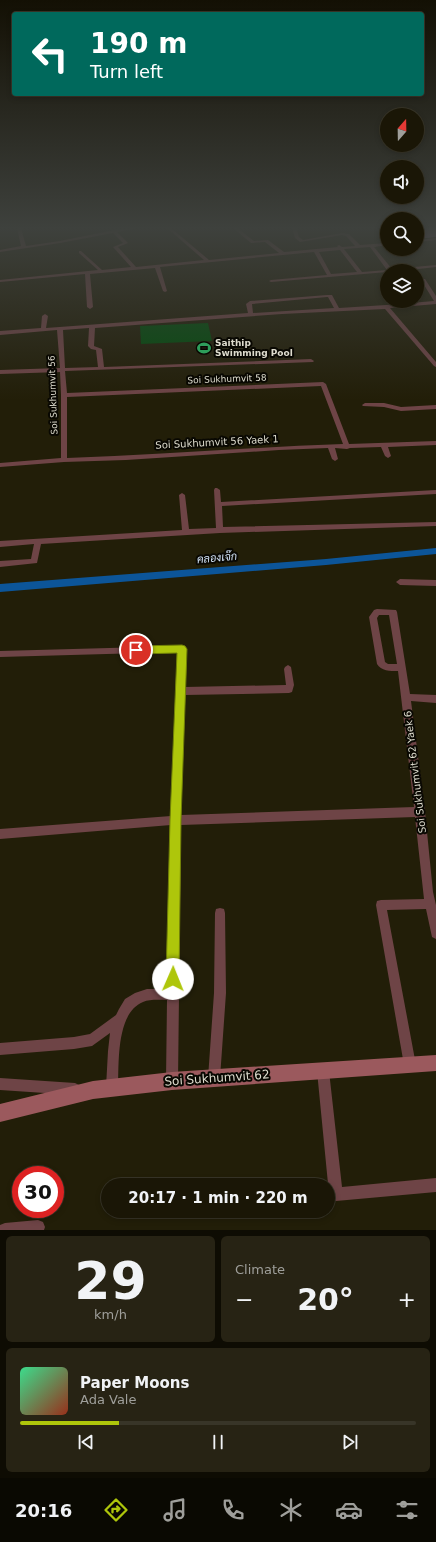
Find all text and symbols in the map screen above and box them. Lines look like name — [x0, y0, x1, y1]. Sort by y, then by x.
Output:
text: 190 m — [90, 27, 187, 60]
icon: left — [24, 28, 76, 80]
text: Turn left — [90, 61, 163, 82]
north arrow — [380, 108, 424, 152]
map controls — [380, 108, 424, 308]
button: sound — [380, 160, 424, 204]
button: search — [380, 212, 424, 256]
button: layers — [380, 264, 424, 308]
place label: Saithip Swimming Pool — [215, 338, 293, 358]
sports icon: Saithip Swimming Pool — [196, 340, 212, 356]
street label: Soi Sukhumvit 56 — [47, 355, 59, 435]
street label: Soi Sukhumvit 58 — [187, 373, 267, 385]
street label: Soi Sukhumvit 56 Yaek 1 — [155, 433, 279, 451]
water label: คลองเจ๊ก — [196, 548, 238, 566]
pin — [119, 633, 153, 667]
icon: arrive — [125, 639, 147, 661]
street label: Soi Sukhumvit 62 Yaek 6 — [402, 710, 428, 834]
position arrow — [152, 958, 194, 1000]
street label: Soi Sukhumvit 62 — [164, 1067, 270, 1089]
speed limit sign: 30 — [12, 1166, 64, 1218]
text: 20:17 · 1 min · 220 m — [128, 1189, 308, 1207]
text: 29 — [74, 1251, 147, 1311]
text: Climate — [235, 1262, 285, 1277]
text: 20° — [297, 1282, 354, 1317]
text: − — [235, 1287, 253, 1312]
text: + — [398, 1287, 416, 1312]
text: km/h — [94, 1307, 127, 1322]
text: Paper Moons — [80, 1374, 189, 1392]
text: Ada Vale — [80, 1392, 136, 1407]
icon: previous — [75, 1431, 97, 1453]
icon: pause — [207, 1431, 229, 1453]
icon: next — [339, 1431, 361, 1453]
icon: directions — [102, 1496, 130, 1524]
icon: music — [161, 1496, 189, 1524]
icon: phone — [219, 1496, 247, 1524]
icon: climate — [277, 1496, 305, 1524]
icon: car — [335, 1496, 363, 1524]
icon: filters — [393, 1496, 421, 1524]
text: 20:16 — [15, 1500, 72, 1521]

